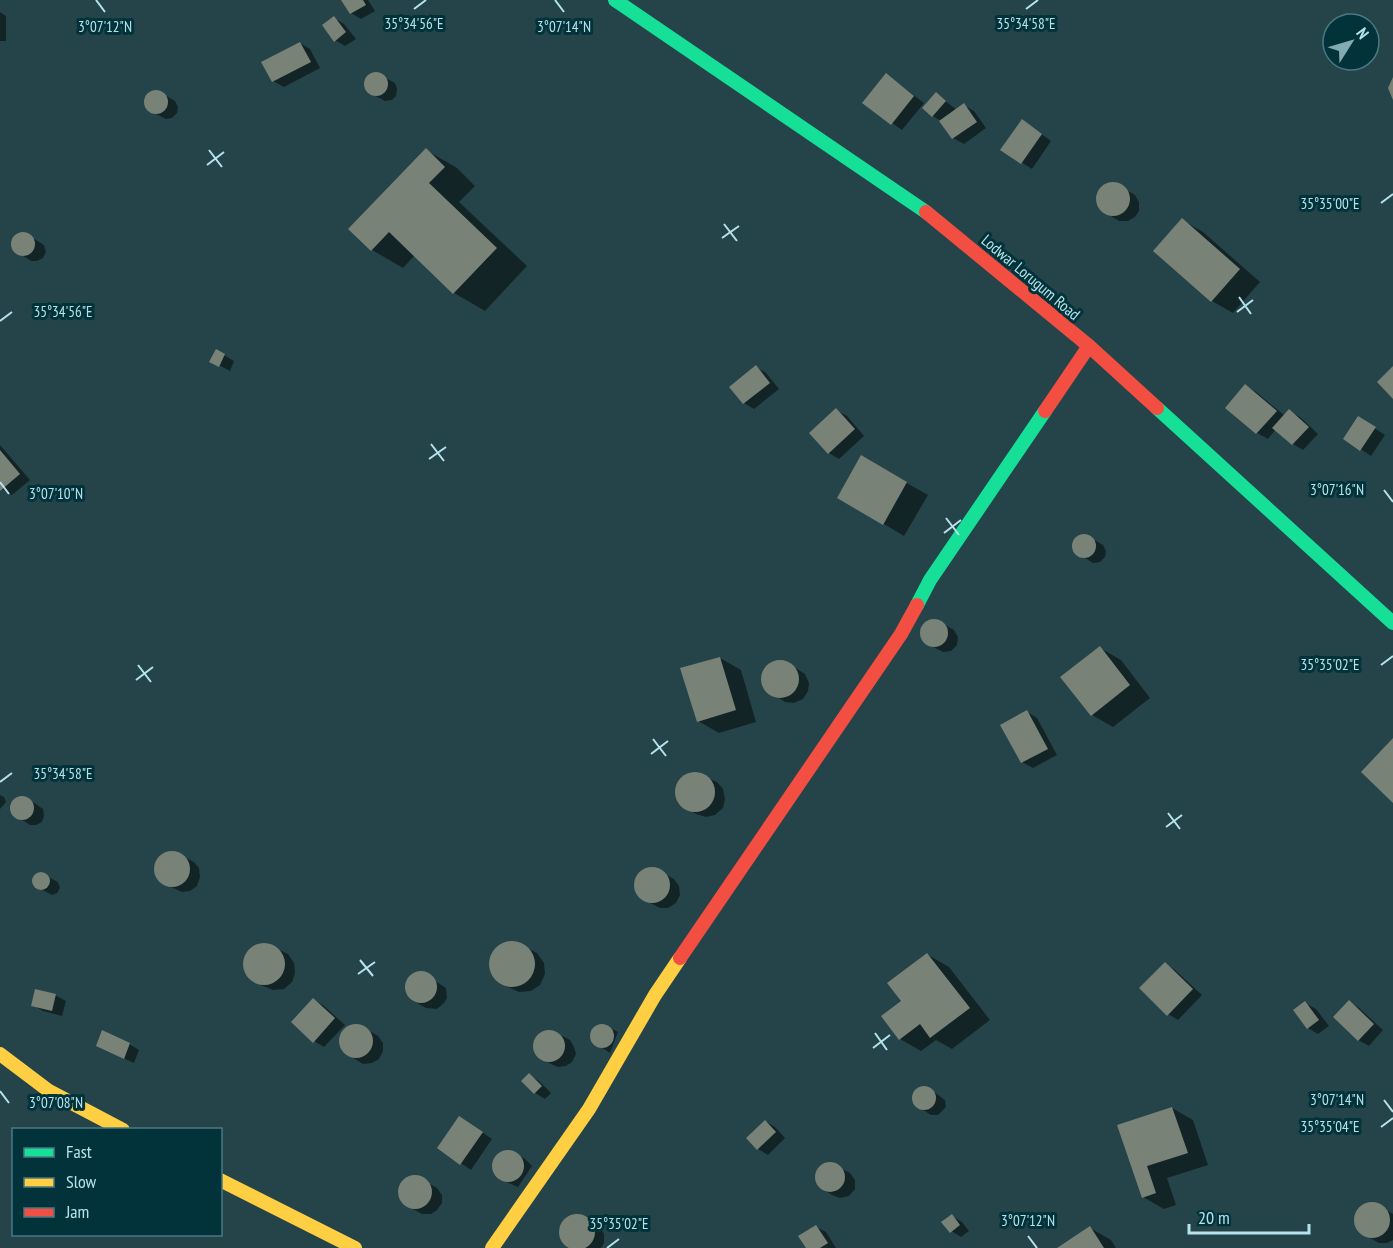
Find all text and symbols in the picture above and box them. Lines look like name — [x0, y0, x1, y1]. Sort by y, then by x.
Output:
north arrow — [1321, 12, 1381, 72]
text: 35°34'56"E — [384, 14, 444, 33]
text: 35°34'58"E — [996, 14, 1056, 33]
text: 3°07'12"N — [78, 17, 132, 36]
text: 3°07'14"N — [537, 17, 591, 36]
text: N — [1352, 24, 1374, 42]
text: 35°35'00"E — [1300, 194, 1360, 213]
street label: Lodwar Lorugum Road — [978, 230, 1084, 324]
text: 35°34'56"E — [33, 302, 93, 321]
text: 3°07'16"N — [1310, 480, 1364, 499]
text: 3°07'10"N — [29, 484, 83, 503]
text: 35°35'02"E — [1300, 655, 1360, 674]
text: 35°34'58"E — [33, 764, 93, 783]
text: 3°07'14"N — [1310, 1090, 1364, 1109]
text: 3°07'08"N — [29, 1093, 83, 1112]
text: 35°35'04"E — [1300, 1117, 1360, 1136]
legend — [12, 1128, 222, 1236]
text: Fast — [66, 1140, 92, 1163]
text: Slow — [66, 1170, 97, 1193]
scale bar — [1189, 1197, 1309, 1235]
text: Jam — [65, 1200, 89, 1223]
text: 20 m — [1198, 1206, 1230, 1229]
text: 3°07'12"N — [1001, 1211, 1055, 1230]
text: 35°35'02"E — [589, 1214, 649, 1233]

